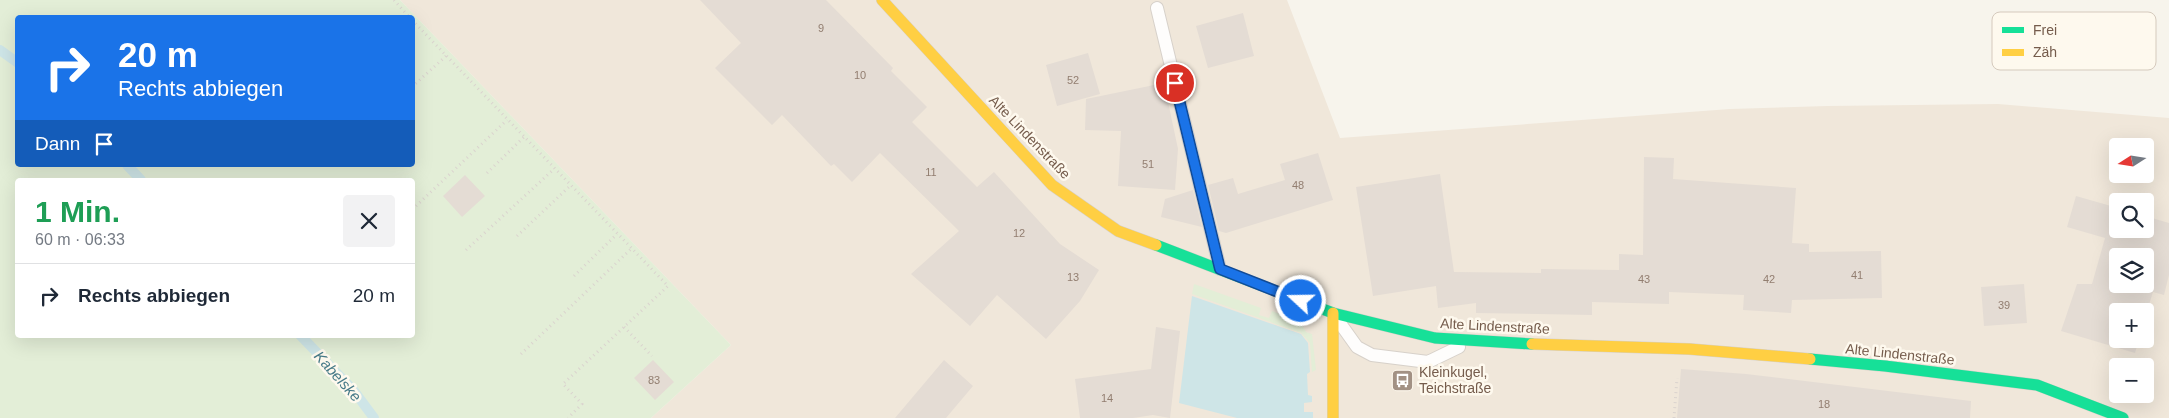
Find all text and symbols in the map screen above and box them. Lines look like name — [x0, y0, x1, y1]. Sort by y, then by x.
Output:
legend — [1992, 12, 2156, 70]
house number: 9 — [818, 22, 824, 34]
text: Frei — [2033, 22, 2057, 38]
icon: right — [35, 35, 100, 100]
text: 20 m — [118, 35, 198, 74]
text: Zäh — [2033, 44, 2057, 60]
pin — [1154, 62, 1196, 104]
house number: 10 — [854, 69, 866, 81]
icon: arrive — [1161, 69, 1189, 97]
house number: 52 — [1067, 74, 1079, 86]
text: Rechts abbiegen — [118, 76, 283, 101]
street label: Alte Lindenstraße — [986, 92, 1074, 182]
icon: arrive — [90, 130, 118, 158]
text: Dann — [35, 133, 80, 154]
north arrow — [2109, 138, 2154, 182]
map controls — [2109, 138, 2154, 403]
house number: 51 — [1142, 158, 1154, 170]
house number: 11 — [925, 166, 937, 178]
house number: 48 — [1292, 179, 1304, 191]
button: search — [2109, 193, 2154, 238]
text: 1 Min. — [35, 195, 120, 228]
button: close — [343, 195, 395, 247]
house number: 12 — [1013, 227, 1025, 239]
text: 60 m · 06:33 — [35, 231, 125, 248]
button: layers — [2109, 248, 2154, 293]
house number: 41 — [1851, 269, 1863, 281]
house number: 13 — [1067, 271, 1079, 283]
house number: 43 — [1638, 273, 1650, 285]
house number: 42 — [1763, 273, 1775, 285]
position arrow — [1274, 274, 1326, 326]
icon: right — [35, 282, 63, 310]
text: Rechts abbiegen — [78, 285, 230, 306]
text: 20 m — [353, 285, 395, 306]
house number: 39 — [1998, 299, 2010, 311]
button: + — [2109, 303, 2154, 348]
street label: Alte Lindenstraße — [1440, 315, 1550, 337]
street label: Alte Lindenstraße — [1845, 340, 1956, 368]
water label: Kabelske — [311, 347, 365, 405]
button: − — [2109, 358, 2154, 403]
place label: Kleinkugel, Teichstraße — [1419, 364, 1492, 396]
bus stop icon: Kleinkugel, Teichstraße — [1391, 368, 1415, 392]
house number: 83 — [648, 374, 660, 386]
house number: 14 — [1101, 392, 1113, 404]
house number: 18 — [1818, 398, 1830, 410]

